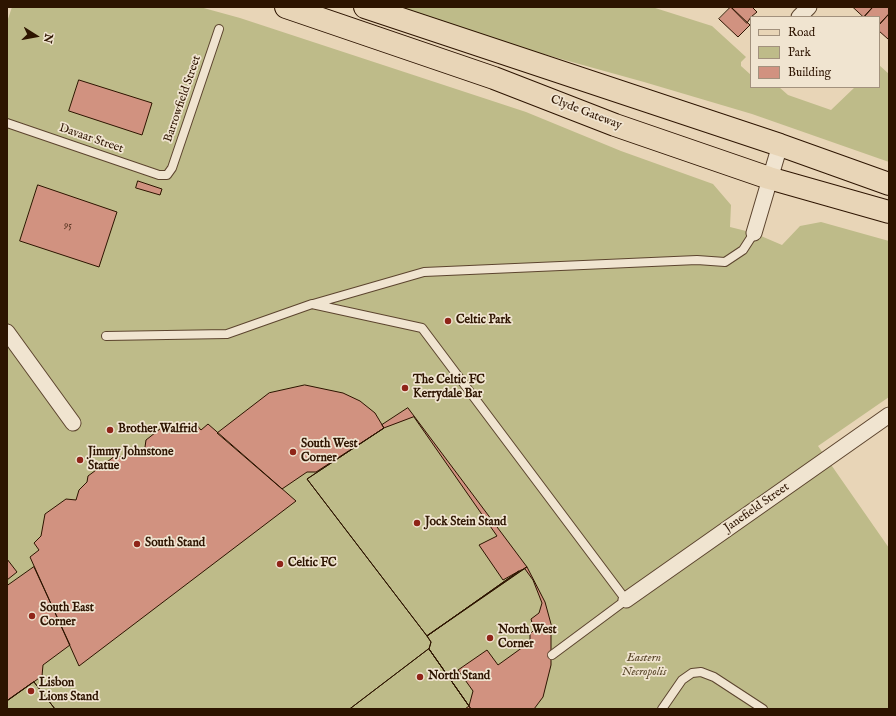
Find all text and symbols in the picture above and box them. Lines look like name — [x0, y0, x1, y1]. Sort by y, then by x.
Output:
north arrow — [16, 16, 56, 56]
legend — [750, 16, 880, 88]
text: Road — [788, 25, 815, 40]
text: N — [40, 32, 56, 44]
text: Park — [788, 45, 811, 60]
street label: Barrowfield Street — [161, 54, 205, 144]
text: Building — [788, 65, 831, 80]
street label: Clyde Gateway — [548, 93, 624, 133]
street label: Davaar Street — [57, 121, 125, 157]
house number: 95 — [64, 220, 72, 232]
place label: Celtic Park — [456, 314, 511, 328]
marker: Celtic Park — [443, 316, 453, 326]
place label: The Celtic FC Kerrydale Bar — [413, 374, 485, 402]
marker: The Celtic FC Kerrydale Bar — [400, 383, 410, 393]
place label: Brother Walfrid — [118, 423, 197, 437]
marker: Brother Walfrid — [105, 425, 115, 435]
place label: South West Corner — [301, 438, 358, 466]
place label: Jimmy Johnstone Statue — [88, 446, 173, 474]
marker: South West Corner — [288, 447, 298, 457]
marker: Jimmy Johnstone Statue — [75, 455, 85, 465]
street label: Janefield Street — [722, 480, 792, 536]
place label: Jock Stein Stand — [425, 516, 506, 530]
marker: Jock Stein Stand — [412, 518, 422, 528]
place label: South Stand — [145, 537, 205, 551]
marker: South Stand — [132, 539, 142, 549]
place label: Celtic FC — [288, 557, 337, 571]
marker: Celtic FC — [275, 559, 285, 569]
place label: South East Corner — [40, 602, 94, 630]
marker: South East Corner — [27, 611, 37, 621]
place label: North West Corner — [498, 624, 557, 652]
marker: North West Corner — [485, 633, 495, 643]
park label: Eastern Necropolis — [622, 652, 666, 680]
place label: North Stand — [428, 670, 490, 684]
marker: North Stand — [415, 672, 425, 682]
place label: Lisbon Lions Stand — [39, 677, 99, 705]
marker: Lisbon Lions Stand — [26, 686, 36, 696]

